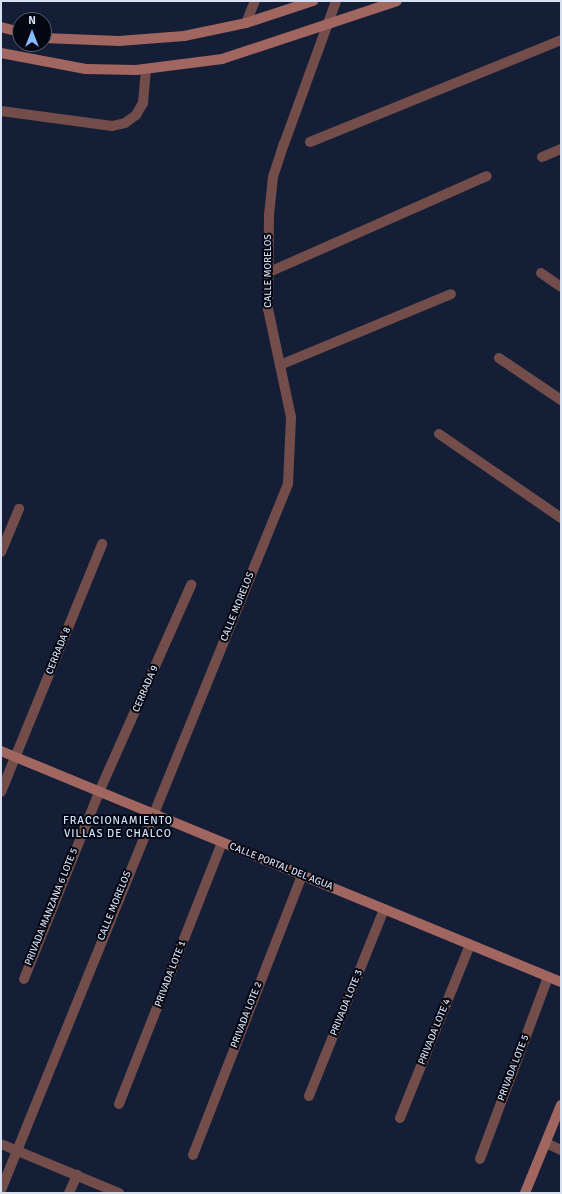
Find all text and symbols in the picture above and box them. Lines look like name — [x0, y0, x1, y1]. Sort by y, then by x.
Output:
north arrow — [12, 12, 52, 52]
text: N — [28, 14, 36, 27]
street label: CALLE MORELOS — [263, 234, 275, 308]
street label: CALLE MORELOS — [219, 571, 257, 643]
street label: CERRADA 8 — [44, 626, 74, 676]
street label: CERRADA 9 — [131, 664, 161, 714]
district label: FRACCIONAMIENTO VILLAS DE CHALCO — [63, 815, 173, 841]
street label: CALLE PORTAL DEL AGUA — [227, 841, 335, 893]
street label: PRIVADA MANZANA 6 LOTE 5 — [23, 847, 81, 967]
street label: CALLE MORELOS — [96, 870, 134, 942]
street label: PRIVADA LOTE 1 — [153, 939, 189, 1009]
street label: PRIVADA LOTE 3 — [328, 968, 366, 1038]
street label: PRIVADA LOTE 2 — [229, 980, 265, 1050]
street label: PRIVADA LOTE 4 — [416, 997, 454, 1067]
street label: PRIVADA LOTE 5 — [496, 1033, 532, 1103]

